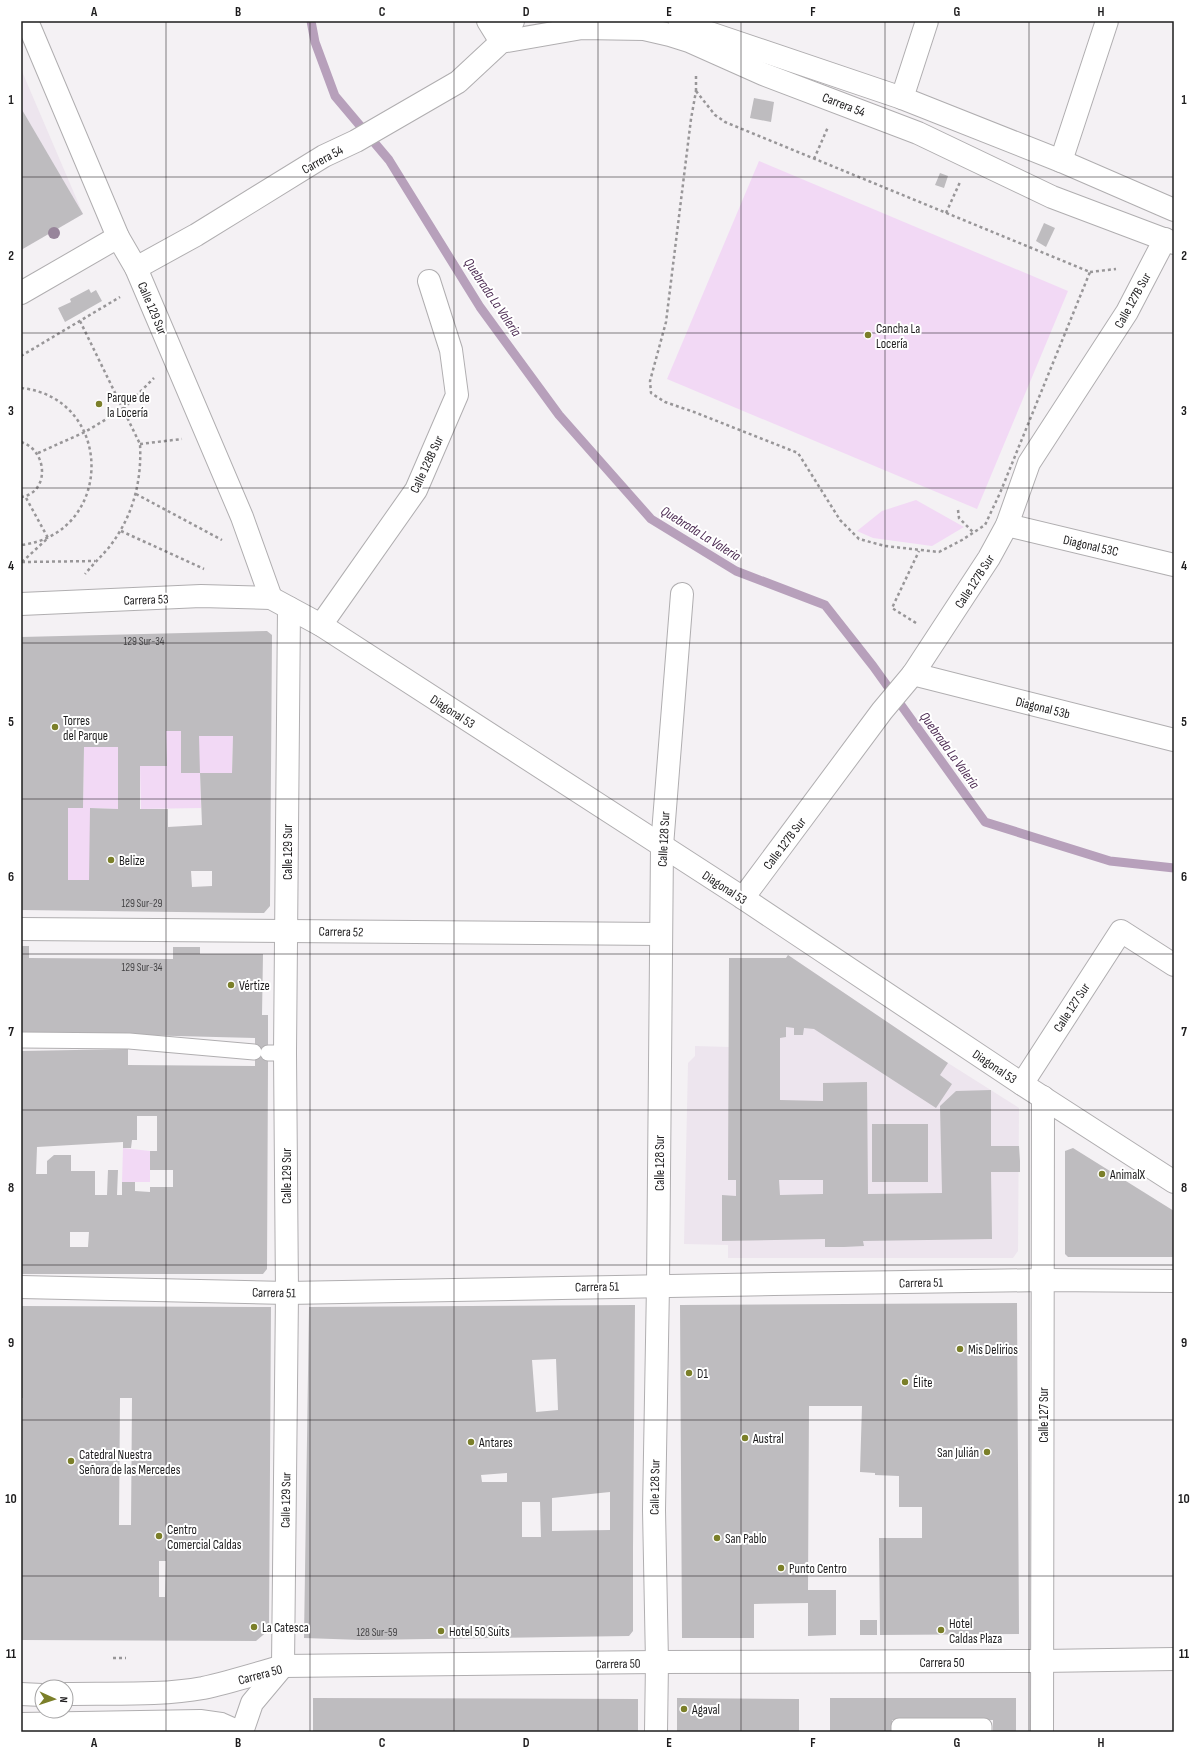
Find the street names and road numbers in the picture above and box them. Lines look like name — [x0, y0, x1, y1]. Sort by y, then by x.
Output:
street label: Carrera 54 — [820, 89, 868, 121]
street label: Carrera 54 — [299, 142, 346, 178]
street label: Calle 127B Sur — [1111, 270, 1155, 331]
street label: Calle 129 Sur — [134, 280, 170, 337]
street label: Calle 128B Sur — [407, 433, 447, 496]
street label: Diagonal 53C — [1062, 532, 1120, 560]
street label: Calle 127B Sur — [951, 551, 998, 612]
street label: Carrera 53 — [123, 591, 169, 609]
street label: Diagonal 53 — [427, 691, 478, 732]
street label: Diagonal 53b — [1014, 693, 1072, 722]
street label: Calle 128 Sur — [655, 811, 673, 867]
street label: Calle 127B Sur — [760, 814, 810, 873]
street label: Calle 129 Sur — [280, 824, 296, 880]
street label: Diagonal 53 — [699, 867, 750, 908]
street label: Carrera 52 — [318, 924, 363, 940]
street label: Calle 127 Sur — [1050, 980, 1094, 1035]
street label: Diagonal 53 — [969, 1046, 1020, 1087]
street label: Calle 128 Sur — [652, 1135, 668, 1191]
street label: Calle 129 Sur — [279, 1148, 295, 1204]
street label: Carrera 51 — [899, 1275, 944, 1291]
street label: Carrera 51 — [575, 1279, 620, 1295]
street label: Carrera 51 — [252, 1285, 297, 1301]
street label: Calle 127 Sur — [1036, 1387, 1052, 1443]
street label: Calle 128 Sur — [647, 1459, 663, 1515]
street label: Calle 129 Sur — [278, 1472, 294, 1528]
street label: Carrera 50 — [919, 1655, 965, 1671]
street label: Carrera 50 — [595, 1656, 641, 1672]
street label: Carrera 50 — [236, 1661, 284, 1689]

